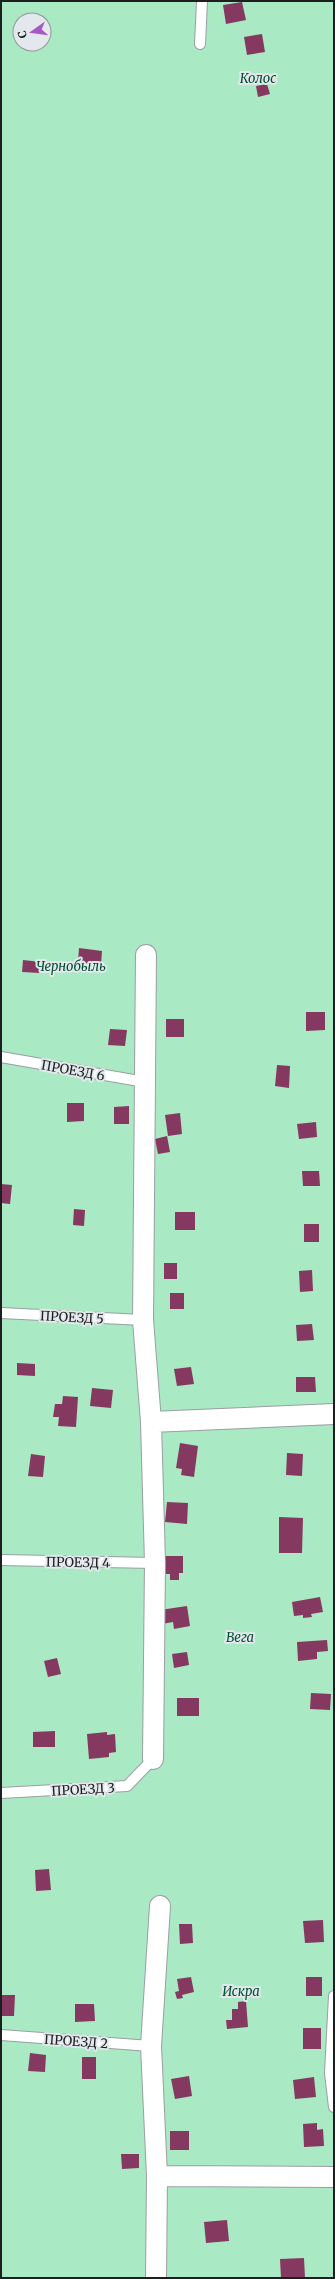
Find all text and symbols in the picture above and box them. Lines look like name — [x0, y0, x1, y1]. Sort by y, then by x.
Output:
north arrow — [12, 12, 52, 52]
text: С — [15, 29, 30, 40]
park label: Колос — [240, 70, 276, 87]
park label: Чернобыль — [36, 958, 106, 975]
street label: ПРОЕЗД 6 — [40, 1057, 106, 1084]
street label: ПРОЕЗД 5 — [40, 1307, 104, 1328]
street label: ПРОЕЗД 4 — [46, 1553, 110, 1572]
park label: Вега — [226, 1629, 254, 1646]
street label: ПРОЕЗД 3 — [51, 1779, 115, 1800]
park label: Искра — [222, 1983, 260, 2000]
street label: ПРОЕЗД 2 — [43, 2031, 109, 2052]

